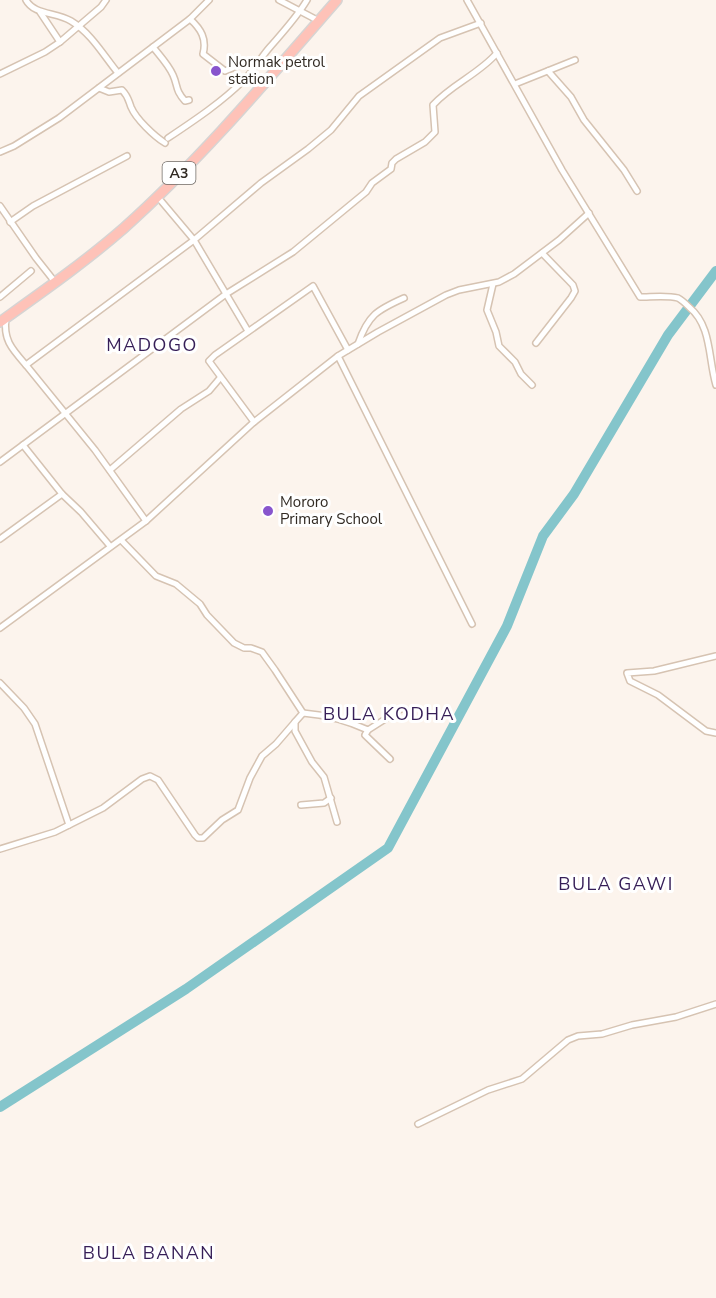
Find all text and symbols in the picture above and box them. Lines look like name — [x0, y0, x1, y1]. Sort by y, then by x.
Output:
place label: Normak petrol station — [228, 52, 326, 89]
marker: Normak petrol station — [209, 64, 223, 78]
road number: A3 — [162, 162, 195, 184]
district label: MADOGO — [106, 333, 198, 357]
place label: Mororo Primary School — [280, 492, 383, 529]
marker: Mororo Primary School — [261, 504, 275, 518]
district label: BULA KODHA — [323, 702, 455, 726]
district label: BULA GAWI — [558, 872, 674, 896]
district label: BULA BANAN — [83, 1241, 215, 1265]

